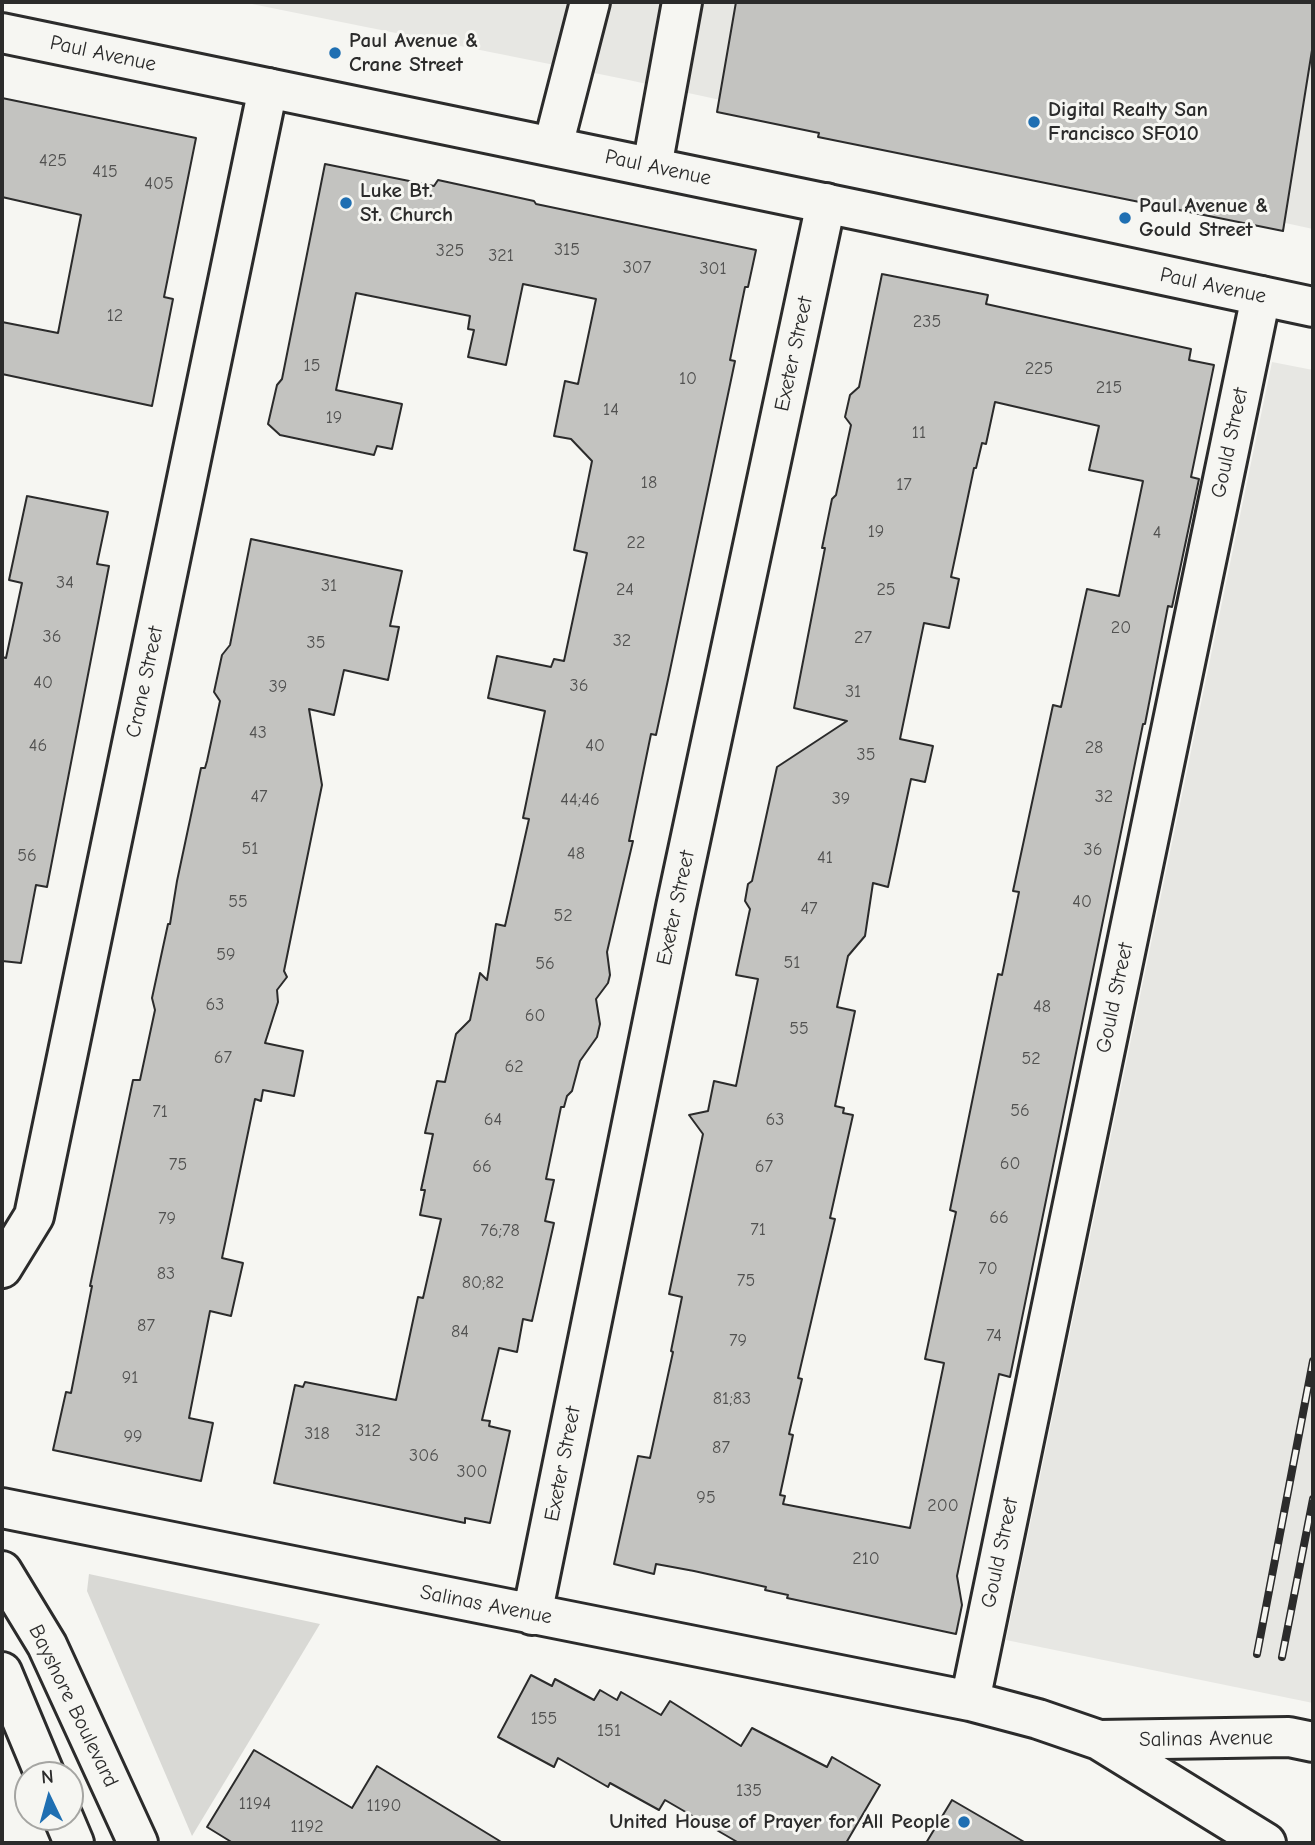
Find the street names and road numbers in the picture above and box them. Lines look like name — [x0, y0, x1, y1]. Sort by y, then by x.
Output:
street label: Paul Avenue — [48, 30, 158, 78]
street label: Paul Avenue — [603, 144, 713, 192]
street label: Paul Avenue — [1158, 262, 1268, 310]
street label: Exeter Street — [770, 294, 818, 414]
street label: Gould Street — [1206, 386, 1254, 500]
street label: Crane Street — [121, 624, 169, 740]
street label: Exeter Street — [652, 848, 700, 968]
street label: Gould Street — [1091, 941, 1139, 1055]
street label: Exeter Street — [540, 1404, 586, 1524]
street label: Gould Street — [976, 1496, 1024, 1610]
street label: Salinas Avenue — [418, 1580, 554, 1630]
street label: Bayshore Boulevard — [23, 1621, 123, 1791]
street label: Salinas Avenue — [1139, 1725, 1273, 1753]

